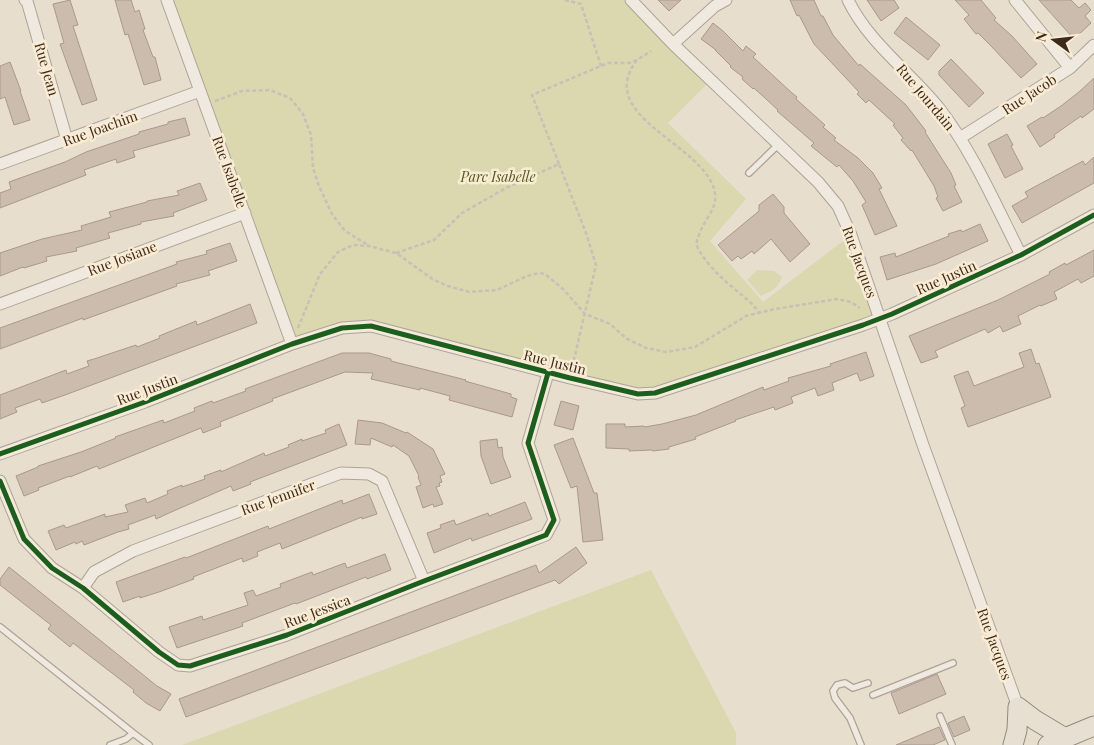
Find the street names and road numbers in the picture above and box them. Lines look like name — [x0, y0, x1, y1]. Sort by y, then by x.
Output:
street label: Rue Jean — [30, 40, 64, 98]
street label: Rue Jourdain — [893, 60, 960, 135]
street label: Rue Jacob — [998, 69, 1060, 119]
street label: Rue Joachim — [60, 105, 141, 150]
street label: Rue Isabelle — [208, 133, 252, 211]
street label: Rue Jacques — [838, 223, 882, 301]
street label: Rue Josiane — [85, 236, 159, 280]
street label: Rue Justin — [913, 255, 980, 299]
street label: Rue Justin — [522, 345, 589, 379]
street label: Rue Justin — [114, 368, 181, 409]
street label: Rue Jennifer — [238, 475, 318, 519]
street label: Rue Jessica — [281, 590, 353, 632]
street label: Rue Jacques — [973, 605, 1017, 683]

